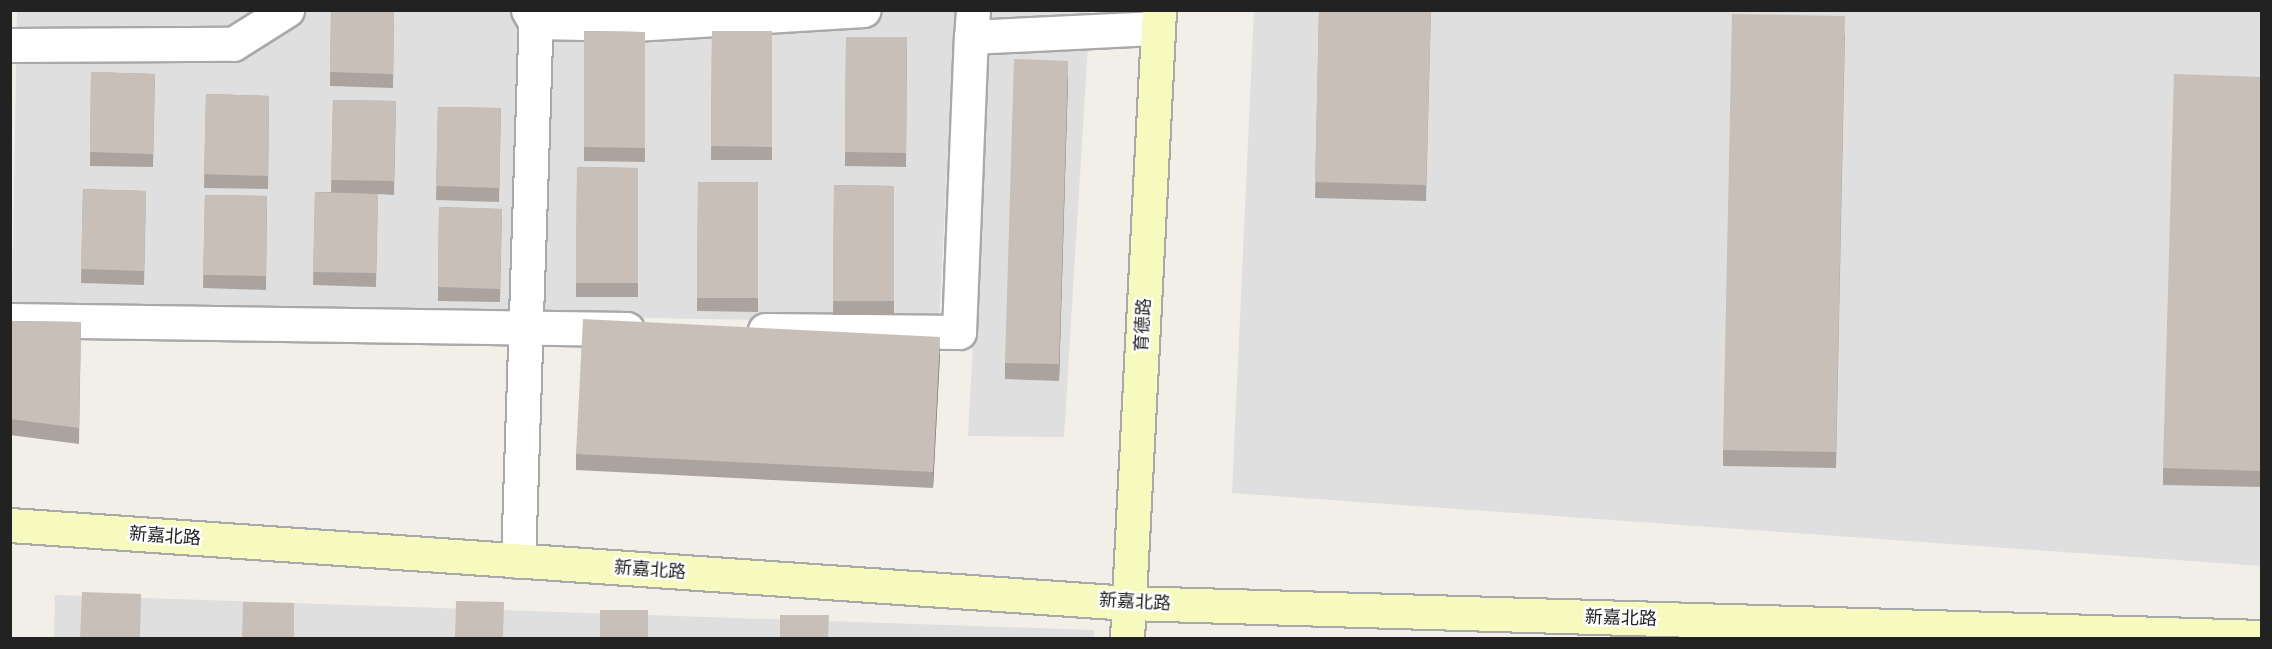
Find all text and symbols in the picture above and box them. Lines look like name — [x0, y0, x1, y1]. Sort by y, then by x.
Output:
street label: 育德路 — [1131, 297, 1155, 353]
street label: 新嘉北路 — [128, 523, 202, 549]
street label: 新嘉北路 — [613, 557, 687, 583]
street label: 新嘉北路 — [1098, 589, 1172, 615]
street label: 新嘉北路 — [1585, 606, 1657, 630]

